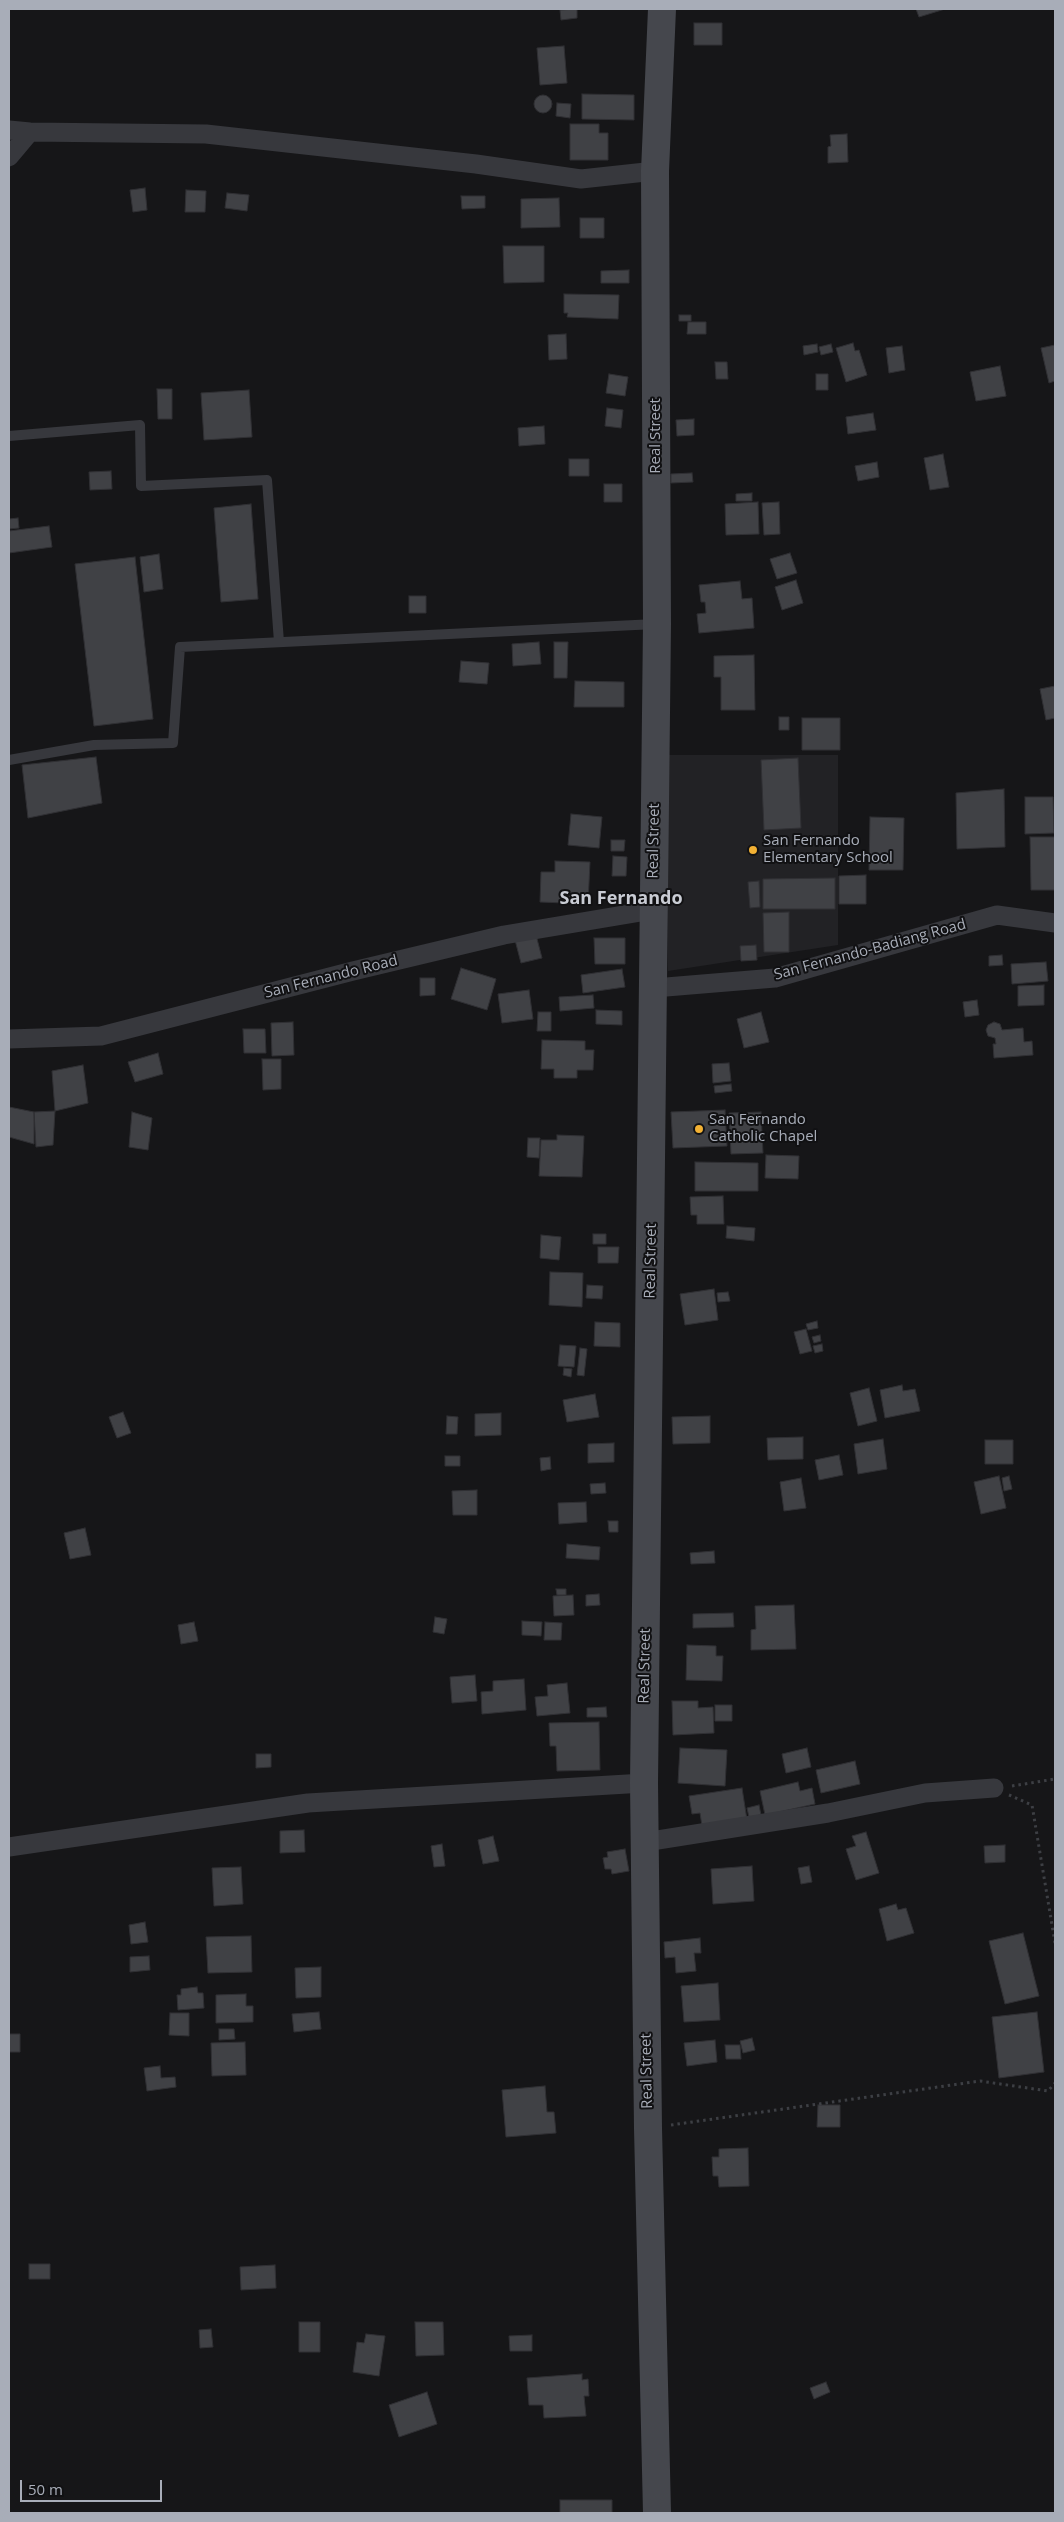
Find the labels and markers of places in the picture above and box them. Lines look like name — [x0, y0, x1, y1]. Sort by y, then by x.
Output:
place label: San Fernando Elementary School — [763, 832, 893, 867]
marker: San Fernando Elementary School — [747, 844, 759, 856]
place label: San Fernando Catholic Chapel — [709, 1111, 817, 1146]
marker: San Fernando Catholic Chapel — [693, 1123, 705, 1135]

